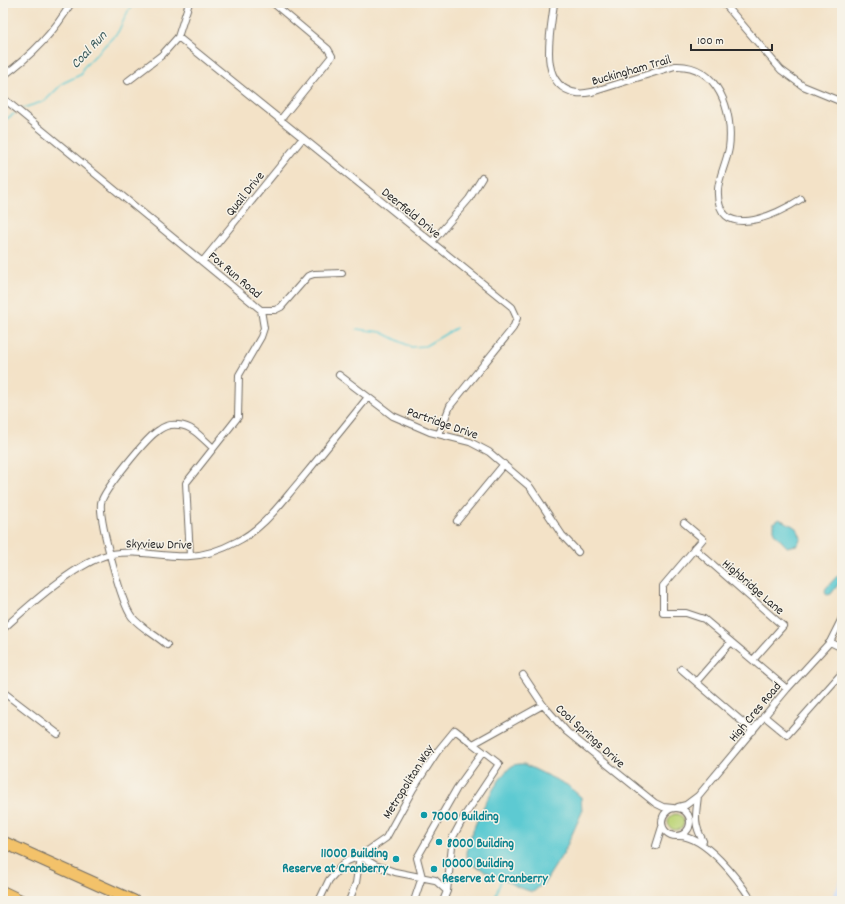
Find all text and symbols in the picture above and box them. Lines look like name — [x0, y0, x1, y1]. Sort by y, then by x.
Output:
water label: Coal Run — [67, 26, 113, 74]
scale bar — [691, 26, 772, 52]
text: 100 m — [697, 33, 724, 50]
street label: Buckingham Trail — [590, 51, 674, 92]
street label: Quail Drive — [222, 168, 270, 221]
street label: Deerfield Drive — [377, 184, 445, 244]
street label: Fox Run Road — [204, 248, 265, 304]
street label: Partridge Drive — [404, 403, 481, 446]
street label: Skyview Drive — [126, 535, 193, 556]
street label: Highbridge Lane — [717, 555, 788, 621]
street label: High Cres Road — [725, 678, 787, 747]
street label: Cool Springs Drive — [550, 700, 629, 774]
street label: Metropolitan Way — [379, 741, 440, 823]
place label: 7000 Building — [432, 808, 499, 827]
marker: 7000 Building — [419, 810, 429, 820]
place label: 8000 Building — [447, 835, 514, 854]
marker: 8000 Building — [434, 837, 444, 847]
place label: 11000 Building Reserve at Cranberry — [282, 845, 389, 879]
marker: 11000 Building Reserve at Cranberry — [391, 854, 401, 864]
place label: 10000 Building Reserve at Cranberry — [442, 855, 548, 889]
marker: 10000 Building Reserve at Cranberry — [429, 864, 439, 874]

